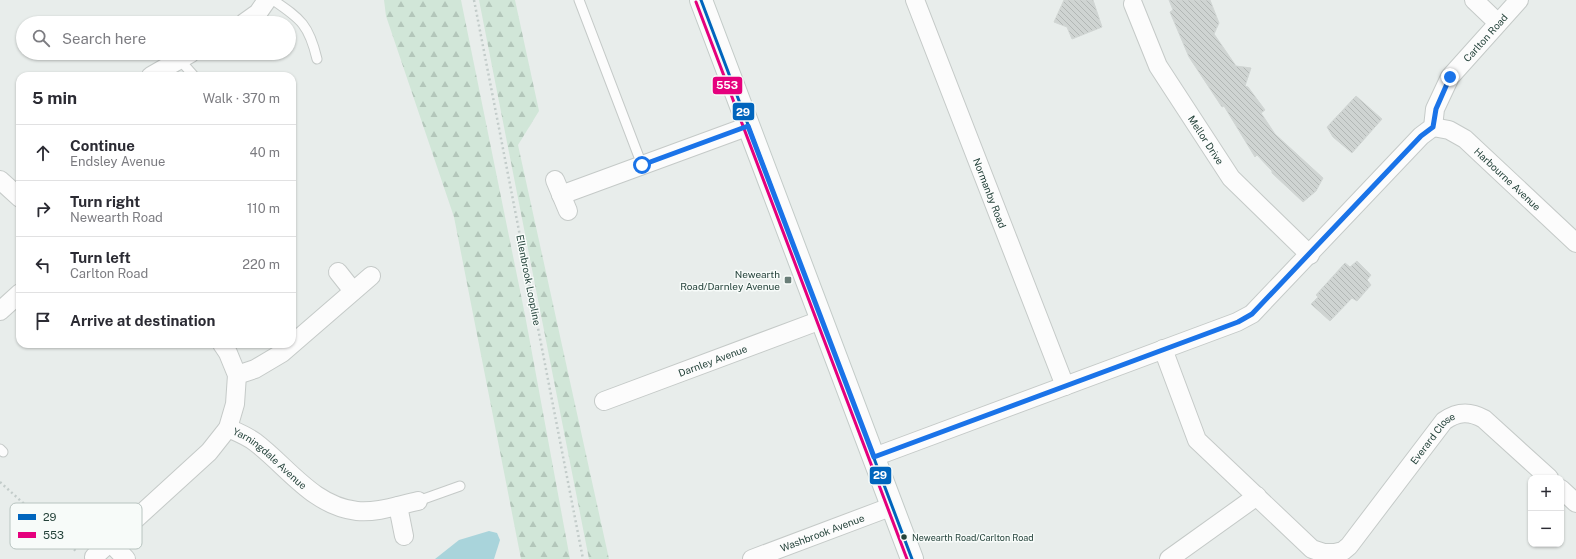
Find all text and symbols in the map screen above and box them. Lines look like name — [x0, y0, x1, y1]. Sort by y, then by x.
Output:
street label: Carlton Road — [1461, 11, 1510, 64]
search box — [16, 16, 296, 60]
icon: search — [30, 27, 52, 49]
text: Search here — [62, 30, 146, 47]
route end — [1441, 68, 1459, 86]
line badge: 553 — [712, 76, 743, 95]
text: 553 — [716, 79, 738, 91]
text: 5 min — [32, 88, 77, 108]
text: Walk · 370 m — [203, 91, 280, 106]
line badge: 29 — [732, 102, 755, 121]
text: 29 — [736, 106, 750, 118]
street label: Mellor Drive — [1186, 113, 1227, 167]
text: Continue — [70, 137, 135, 154]
icon: ahead — [32, 142, 54, 164]
text: 40 m — [249, 145, 280, 160]
street label: Harbourne Avenue — [1472, 145, 1544, 213]
text: Endsley Avenue — [70, 154, 165, 169]
route start — [633, 156, 651, 174]
street label: Normanby Road — [971, 156, 1009, 230]
text: Turn right — [70, 193, 140, 210]
icon: right — [32, 198, 54, 220]
text: 110 m — [247, 201, 280, 216]
text: Newearth Road — [70, 210, 163, 225]
street label: Ellenbrook Loopline — [514, 234, 544, 327]
text: Turn left — [70, 249, 131, 266]
icon: left — [32, 254, 54, 276]
text: 220 m — [242, 257, 280, 272]
text: Carlton Road — [70, 266, 148, 281]
place label: Newearth Road/Darnley Avenue — [680, 268, 780, 292]
marker: Newearth Road/Darnley Avenue — [783, 275, 793, 285]
icon: arrive — [32, 310, 54, 332]
text: Arrive at destination — [70, 312, 215, 329]
street label: Darnley Avenue — [677, 342, 749, 379]
street label: Everard Close — [1407, 410, 1457, 466]
street label: Yarningdale Avenue — [231, 425, 309, 492]
line badge: 29 — [869, 466, 892, 485]
text: 29 — [873, 469, 887, 481]
map controls — [1528, 475, 1564, 547]
button: + — [1528, 475, 1564, 511]
legend — [10, 503, 142, 549]
text: 29 — [43, 511, 57, 523]
street label: Washbrook Avenue — [778, 511, 866, 554]
button: − — [1528, 511, 1564, 547]
text: 553 — [43, 529, 64, 541]
marker: Newearth Road/Carlton Road — [899, 532, 909, 542]
place label: Newearth Road/Carlton Road — [912, 532, 1034, 543]

